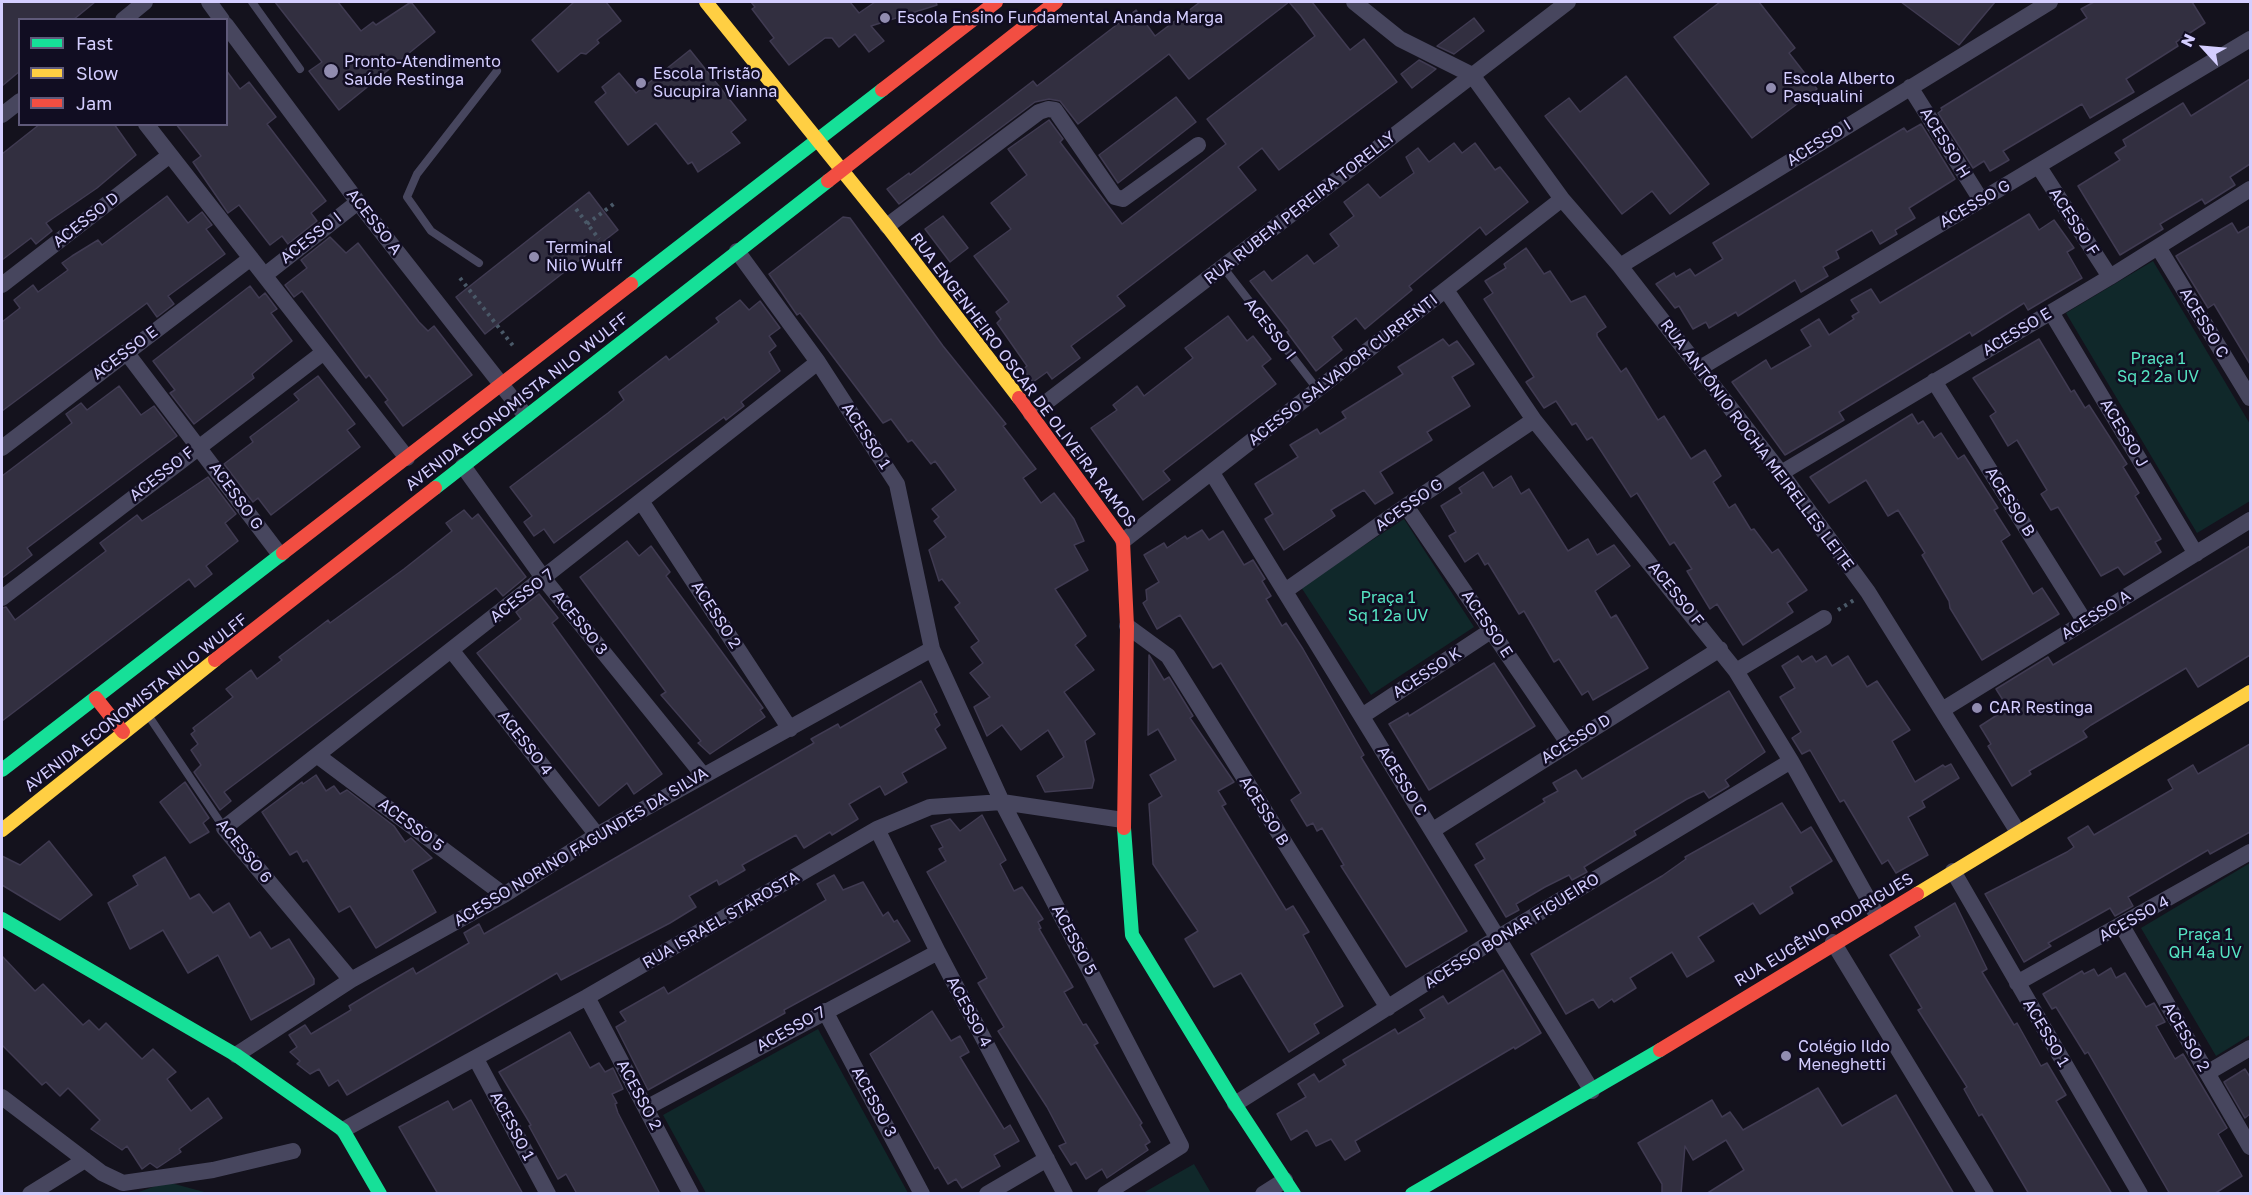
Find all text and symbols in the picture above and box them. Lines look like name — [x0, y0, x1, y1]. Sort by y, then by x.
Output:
place label: Escola Ensino Fundamental Ananda Marga — [897, 8, 1223, 28]
marker: Escola Ensino Fundamental Ananda Marga — [878, 11, 892, 25]
legend — [18, 18, 228, 126]
north arrow — [2174, 18, 2234, 78]
text: N — [2176, 30, 2199, 50]
text: Fast — [76, 32, 113, 54]
place label: Pronto-Atendimento Saúde Restinga — [344, 52, 501, 90]
text: Slow — [76, 62, 118, 84]
marker: Pronto-Atendimento Saúde Restinga — [322, 62, 340, 80]
place label: Escola Tristão Sucupira Vianna — [653, 64, 777, 102]
place label: Escola Alberto Pasqualini — [1783, 69, 1895, 107]
marker: Escola Tristão Sucupira Vianna — [634, 76, 648, 90]
marker: Escola Alberto Pasqualini — [1764, 81, 1778, 95]
text: Jam — [76, 92, 112, 114]
street label: ACESSO H — [1916, 104, 1974, 182]
street label: ACESSO I — [1783, 116, 1855, 170]
street label: RUA RUBEM PEREIRA TORELLY — [1201, 127, 1399, 289]
street label: ACESSO G — [1936, 176, 2014, 232]
street label: ACESSO A — [342, 185, 406, 259]
street label: ACESSO F — [2045, 185, 2103, 259]
street label: ACESSO D — [49, 188, 123, 252]
street label: ACESSO I — [277, 208, 345, 268]
street label: RUA ENGENHEIRO OSCAR DE OLIVEIRA RAMOS — [906, 229, 1140, 531]
place label: Terminal Nilo Wulff — [546, 238, 622, 276]
marker: Terminal Nilo Wulff — [527, 250, 541, 264]
street label: ACESSO C — [2176, 285, 2232, 361]
street label: ACESSO SALVADOR CURRENTI — [1245, 290, 1441, 450]
street label: ACESSO I — [1240, 295, 1300, 363]
street label: ACESSO E — [1979, 304, 2055, 360]
street label: AVENIDA ECONOMISTA NILO WULFF — [402, 309, 632, 495]
street label: RUA ANTÔNIO ROCHA MEIRELLES LEITE — [1656, 316, 1858, 574]
street label: ACESSO E — [88, 322, 162, 384]
park label: Praça 1 Sq 2 2ª UV — [2117, 349, 2199, 387]
street label: ACESSO J — [2096, 395, 2152, 471]
street label: ACESSO 1 — [837, 399, 895, 473]
street label: ACESSO F — [126, 443, 198, 505]
street label: ACESSO G — [205, 459, 267, 533]
street label: ACESSO B — [1981, 464, 2039, 540]
street label: ACESSO G — [1371, 475, 1447, 535]
street label: ACESSO F — [1644, 558, 1708, 630]
street label: ACESSO 7 — [486, 565, 558, 627]
street label: ACESSO 2 — [687, 578, 745, 652]
street label: ACESSO A — [2058, 586, 2134, 644]
street label: ACESSO 3 — [548, 587, 612, 659]
street label: ACESSO E — [1457, 587, 1517, 661]
park label: Praça 1 Sq 1 2ª UV — [1348, 588, 1428, 626]
street label: AVENIDA ECONOMISTA NILO WULFF — [21, 610, 251, 796]
street label: ACESSO K — [1389, 644, 1465, 702]
place label: CAR Restinga — [1989, 698, 2093, 718]
marker: CAR Restinga — [1970, 701, 1984, 715]
street label: ACESSO 4 — [494, 707, 556, 779]
street label: ACESSO D — [1538, 710, 1614, 768]
street label: ACESSO C — [1373, 743, 1431, 819]
street label: ACESSO NORINO FAGUNDES DA SILVA — [451, 763, 711, 931]
street label: ACESSO B — [1235, 773, 1293, 849]
street label: ACESSO 5 — [375, 794, 447, 856]
street label: ACESSO 6 — [212, 815, 276, 887]
street label: RUA ISRAEL STAROSTA — [639, 867, 803, 973]
street label: ACESSO BONAR FIGUEIRO — [1421, 869, 1603, 993]
street label: RUA EUGÊNIO RODRIGUES — [1731, 869, 1917, 991]
street label: ACESSO 4 — [2096, 892, 2172, 946]
street label: ACESSO 5 — [1048, 902, 1100, 978]
park label: Praça 1 QH 4ª UV — [2168, 925, 2242, 963]
street label: ACESSO 4 — [942, 973, 996, 1051]
street label: ACESSO 1 — [2019, 996, 2073, 1070]
street label: ACESSO 2 — [2159, 999, 2213, 1075]
street label: ACESSO 7 — [753, 1002, 829, 1056]
place label: Colégio Ildo Meneghetti — [1798, 1037, 1890, 1075]
marker: Colégio Ildo Meneghetti — [1779, 1049, 1793, 1063]
street label: ACESSO 2 — [613, 1057, 665, 1133]
street label: ACESSO 3 — [848, 1064, 900, 1140]
street label: ACESSO 1 — [486, 1088, 538, 1164]

